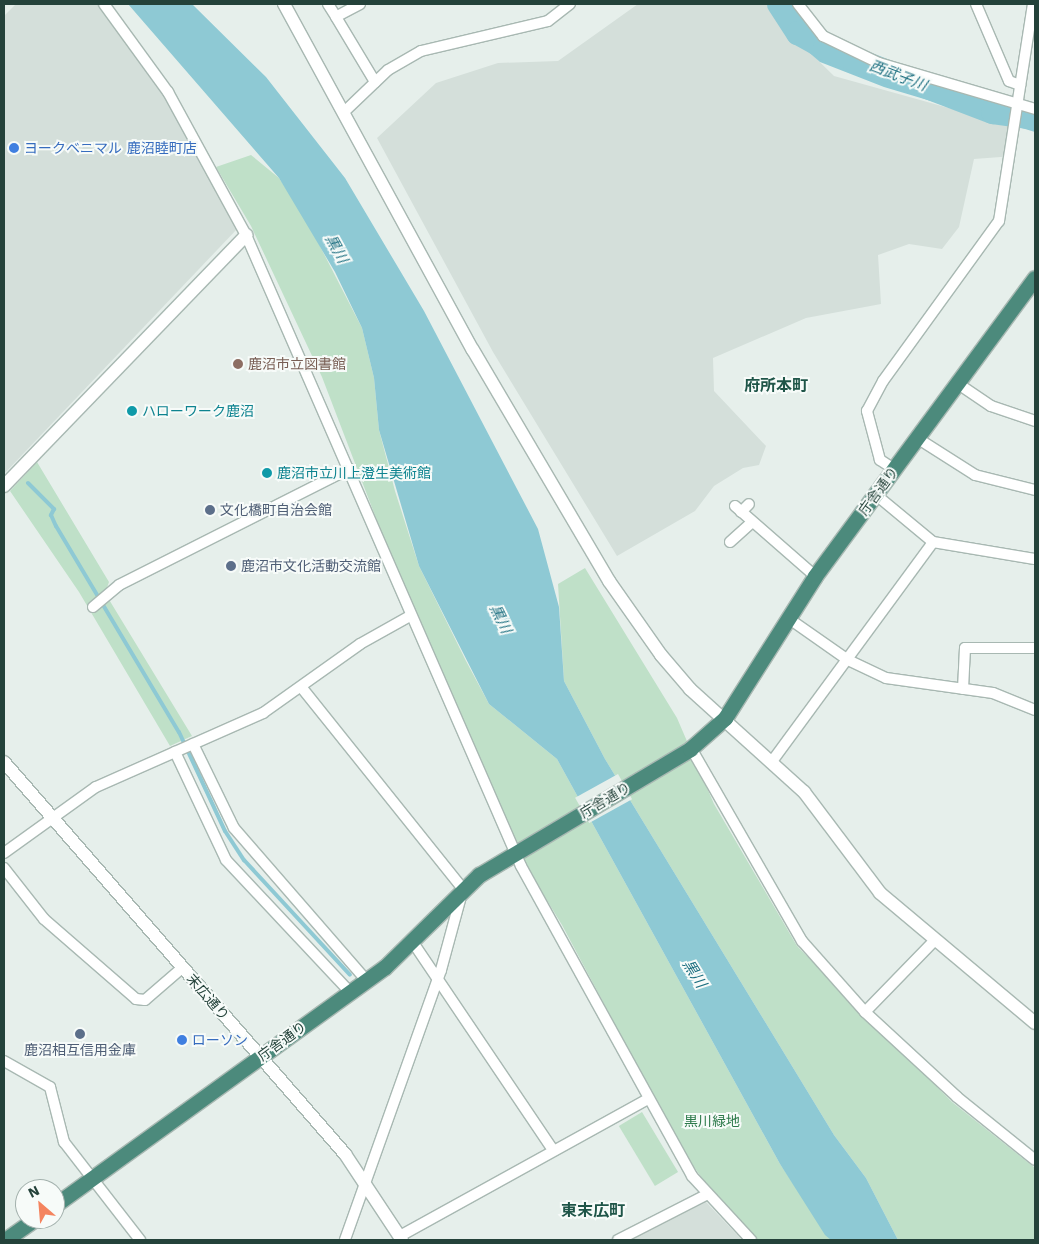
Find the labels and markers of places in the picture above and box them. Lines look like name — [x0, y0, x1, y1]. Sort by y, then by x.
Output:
place label: ヨークベニマル 鹿沼睦町店 — [24, 140, 197, 156]
marker: ヨークベニマル 鹿沼睦町店 — [8, 142, 20, 154]
place label: 鹿沼市立図書館 — [248, 356, 346, 372]
marker: 鹿沼市立図書館 — [232, 358, 244, 370]
place label: ハローワーク鹿沼 — [142, 403, 254, 419]
marker: ハローワーク鹿沼 — [126, 405, 138, 417]
place label: 鹿沼市立川上澄生美術館 — [277, 465, 431, 481]
marker: 鹿沼市立川上澄生美術館 — [261, 467, 273, 479]
place label: 文化橋町自治会館 — [220, 502, 332, 518]
marker: 文化橋町自治会館 — [204, 504, 216, 516]
place label: 鹿沼市文化活動交流館 — [241, 558, 381, 574]
marker: 鹿沼市文化活動交流館 — [225, 560, 237, 572]
marker: 鹿沼相互信用金庫 — [74, 1028, 86, 1040]
place label: ローソン — [192, 1032, 248, 1048]
marker: ローソン — [176, 1034, 188, 1046]
place label: 鹿沼相互信用金庫 — [24, 1042, 136, 1058]

